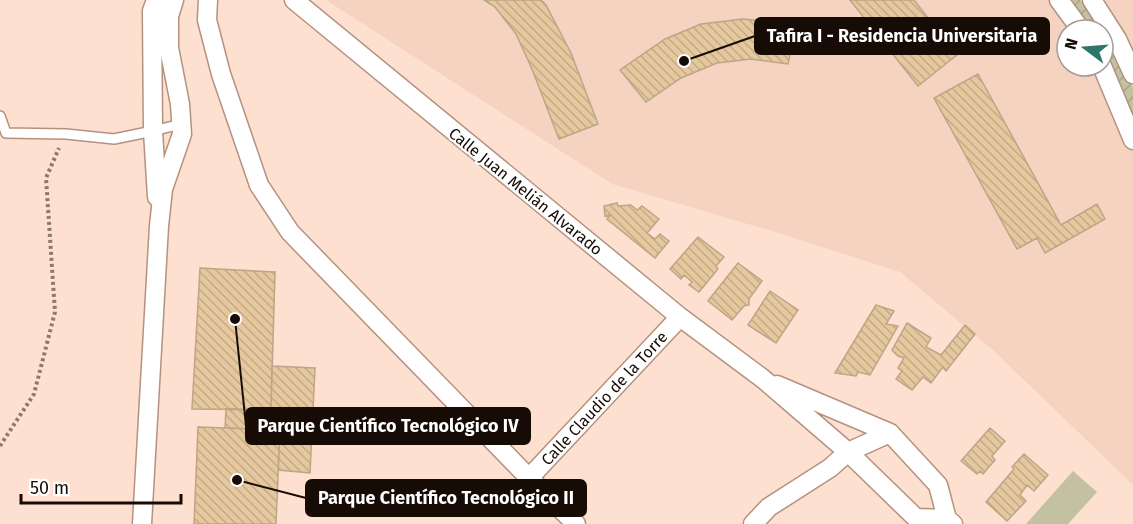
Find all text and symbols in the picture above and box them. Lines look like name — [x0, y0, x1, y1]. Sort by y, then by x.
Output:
callout: Tafira I - Residencia Universitaria — [755, 18, 1049, 54]
north arrow — [1055, 18, 1115, 78]
text: Tafira I - Residencia Universitaria — [767, 25, 1037, 47]
text: N — [1060, 36, 1082, 52]
street label: Calle Juan Melián Alvarado — [445, 124, 606, 259]
street label: Calle Claudio de la Torre — [537, 327, 671, 469]
callout: Parque Científico Tecnológico IV — [246, 408, 530, 444]
text: Parque Científico Tecnológico IV — [258, 415, 519, 437]
scale bar — [21, 467, 182, 505]
text: 50 m — [30, 477, 69, 499]
callout: Parque Científico Tecnológico II — [306, 480, 586, 516]
text: Parque Científico Tecnológico II — [318, 487, 574, 509]

